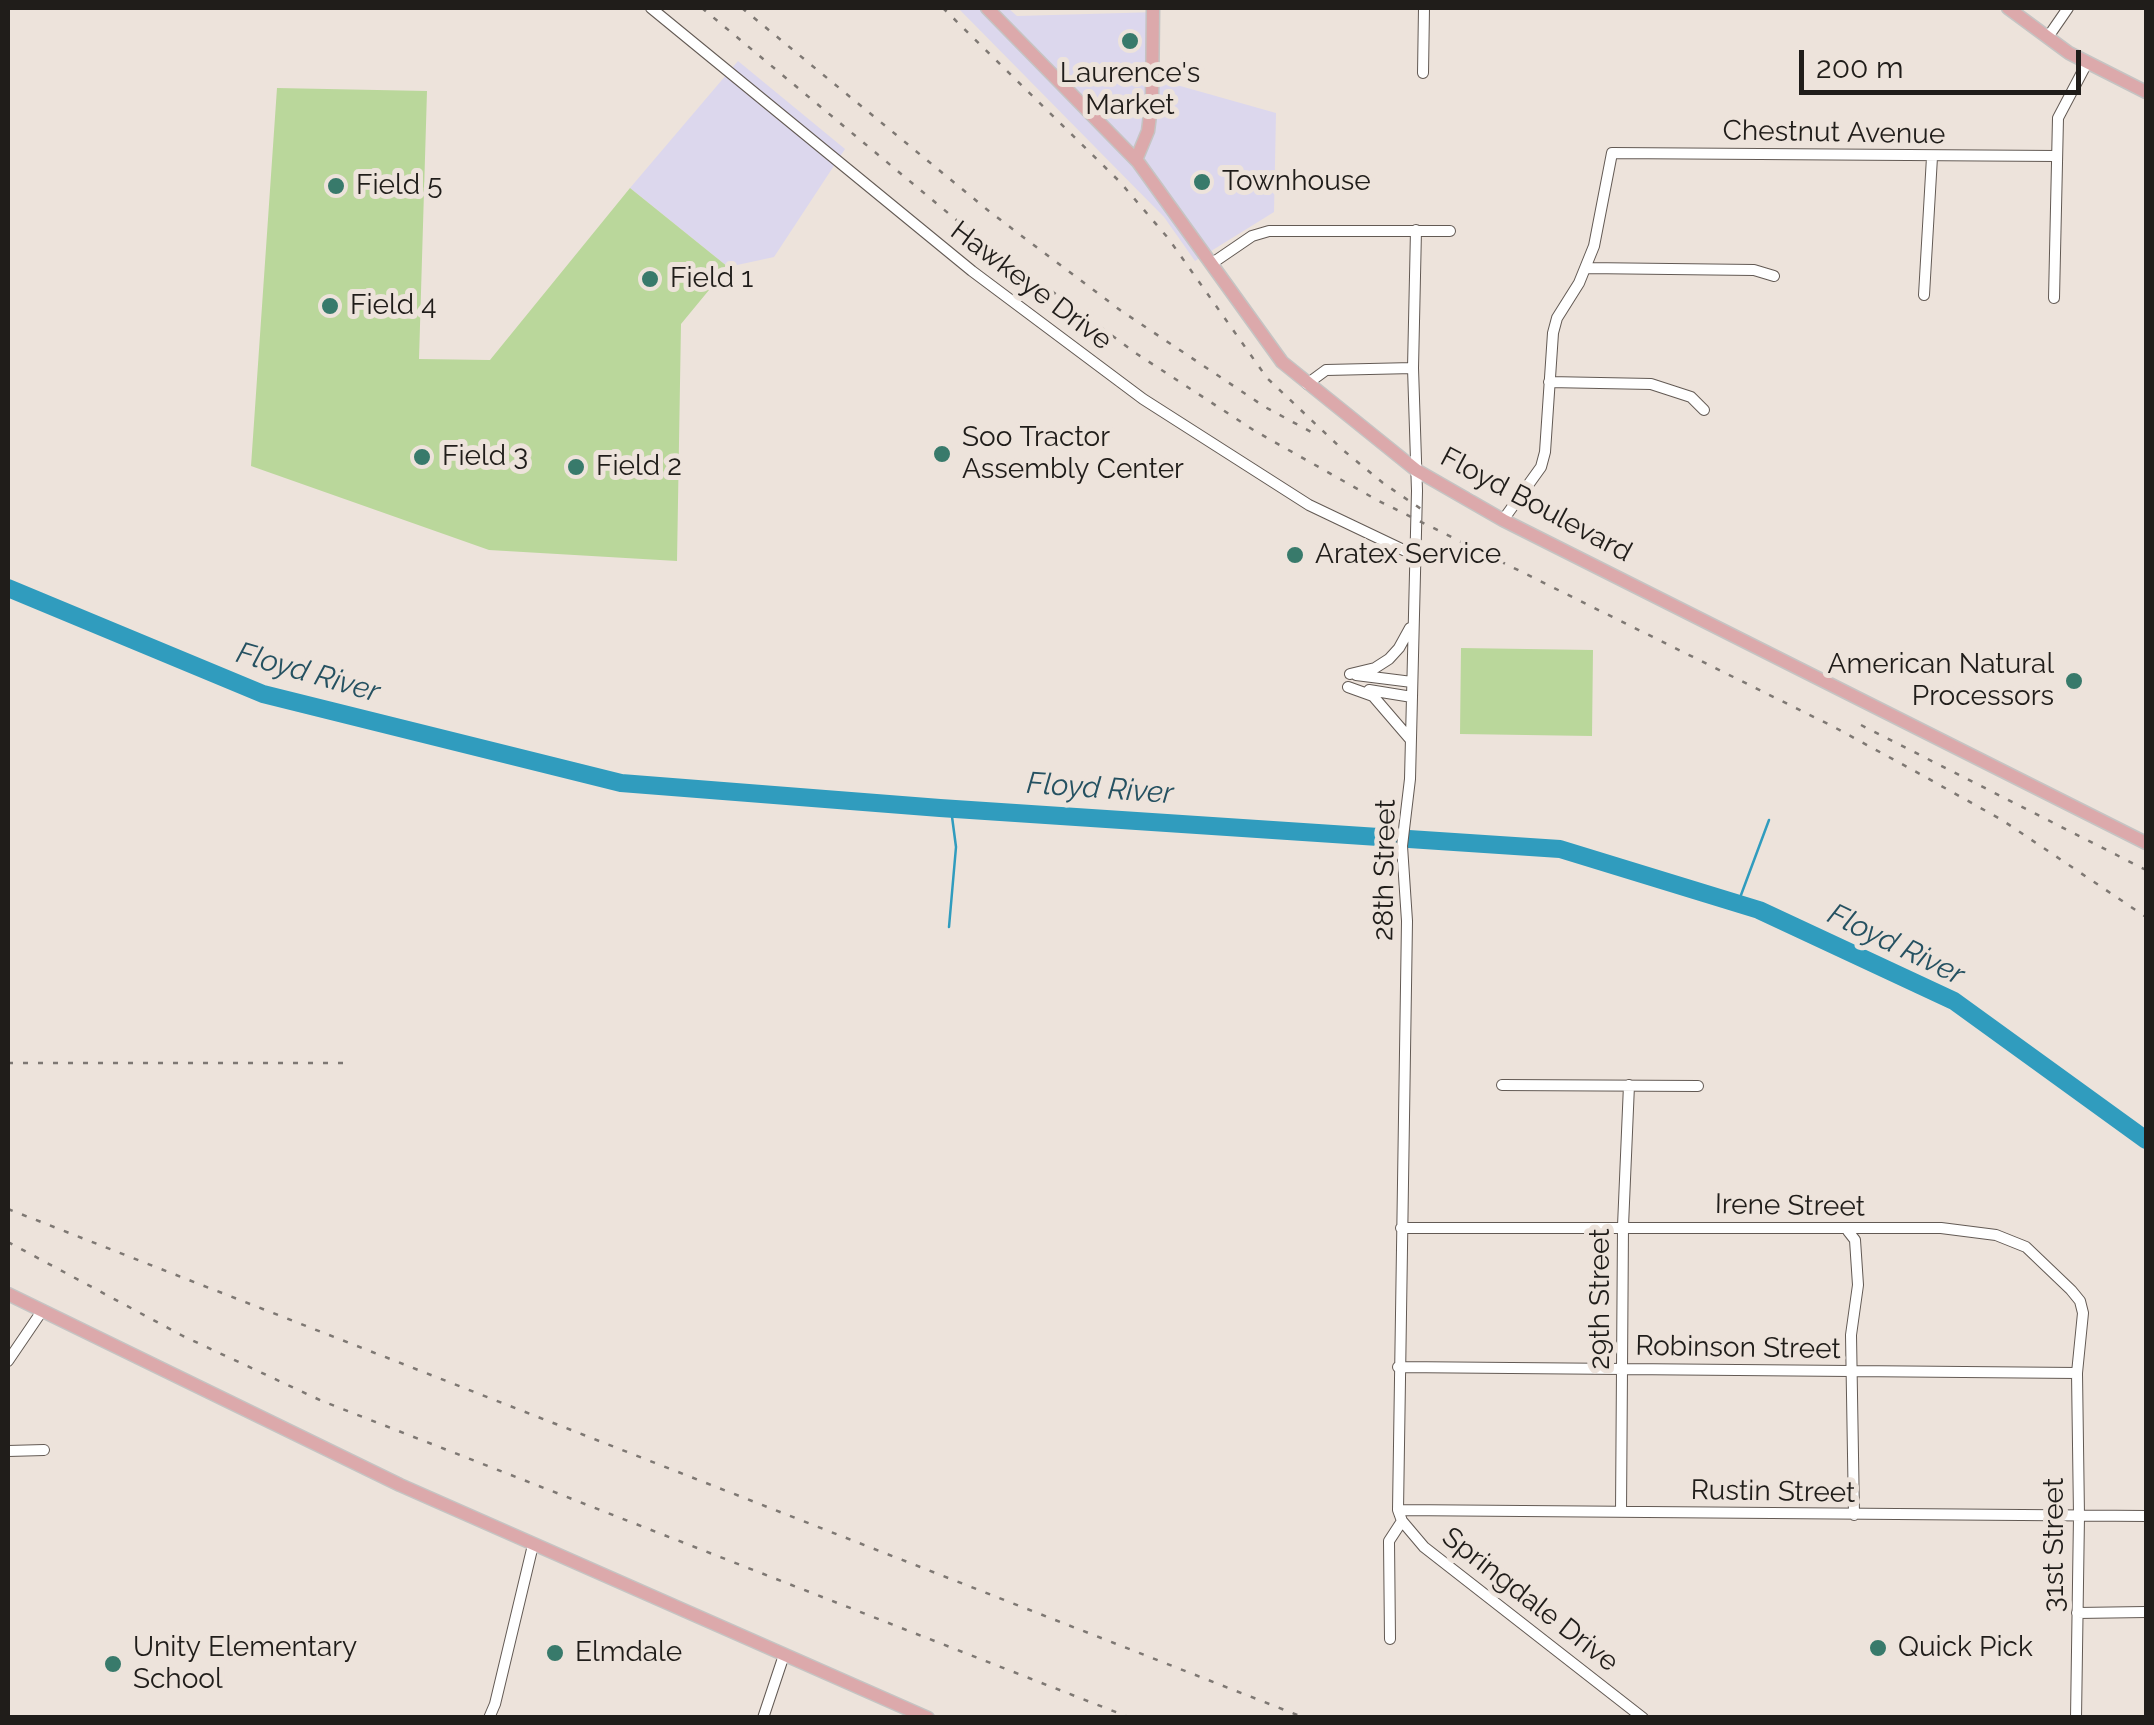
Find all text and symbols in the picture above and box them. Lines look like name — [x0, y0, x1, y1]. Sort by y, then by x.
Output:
marker: Laurence's Market — [1119, 30, 1141, 52]
scale bar — [1804, 30, 2086, 92]
text: 200 m — [1816, 50, 1904, 85]
place label: Laurence's Market — [1060, 57, 1200, 123]
street label: Chestnut Avenue — [1722, 114, 1946, 152]
place label: Townhouse — [1222, 165, 1371, 199]
place label: Field 5 — [356, 169, 442, 203]
marker: Townhouse — [1191, 171, 1213, 193]
marker: Field 5 — [325, 175, 347, 197]
street label: Hawkeye Drive — [944, 214, 1118, 358]
place label: Field 1 — [670, 262, 753, 296]
marker: Field 1 — [639, 268, 661, 290]
place label: Field 4 — [350, 289, 436, 323]
marker: Field 4 — [319, 295, 341, 317]
place label: Soo Tractor Assembly Center — [962, 421, 1184, 487]
place label: Field 3 — [442, 440, 528, 474]
street label: Floyd Boulevard — [1435, 440, 1637, 570]
marker: Soo Tractor Assembly Center — [931, 443, 953, 465]
marker: Field 3 — [411, 446, 433, 468]
place label: Field 2 — [596, 450, 682, 484]
marker: Field 2 — [565, 456, 587, 478]
place label: Aratex Service — [1315, 538, 1501, 572]
marker: Aratex Service — [1284, 544, 1306, 566]
water label: Floyd River — [232, 635, 384, 711]
place label: American Natural Processors — [1828, 648, 2054, 714]
marker: American Natural Processors — [2063, 670, 2085, 692]
water label: Floyd River — [1025, 766, 1175, 812]
street label: 28th Street — [1367, 799, 1403, 941]
water label: Floyd River — [1822, 897, 1970, 993]
street label: Irene Street — [1715, 1188, 1865, 1224]
street label: 29th Street — [1584, 1228, 1618, 1370]
street label: Robinson Street — [1635, 1329, 1841, 1367]
street label: Rustin Street — [1690, 1474, 1856, 1510]
street label: 31st Street — [2038, 1478, 2072, 1612]
street label: Springdale Drive — [1435, 1521, 1625, 1679]
place label: Unity Elementary School — [133, 1631, 357, 1697]
place label: Quick Pick — [1898, 1631, 2033, 1665]
place label: Elmdale — [575, 1636, 682, 1670]
marker: Quick Pick — [1867, 1637, 1889, 1659]
marker: Elmdale — [544, 1642, 566, 1664]
marker: Unity Elementary School — [102, 1653, 124, 1675]

